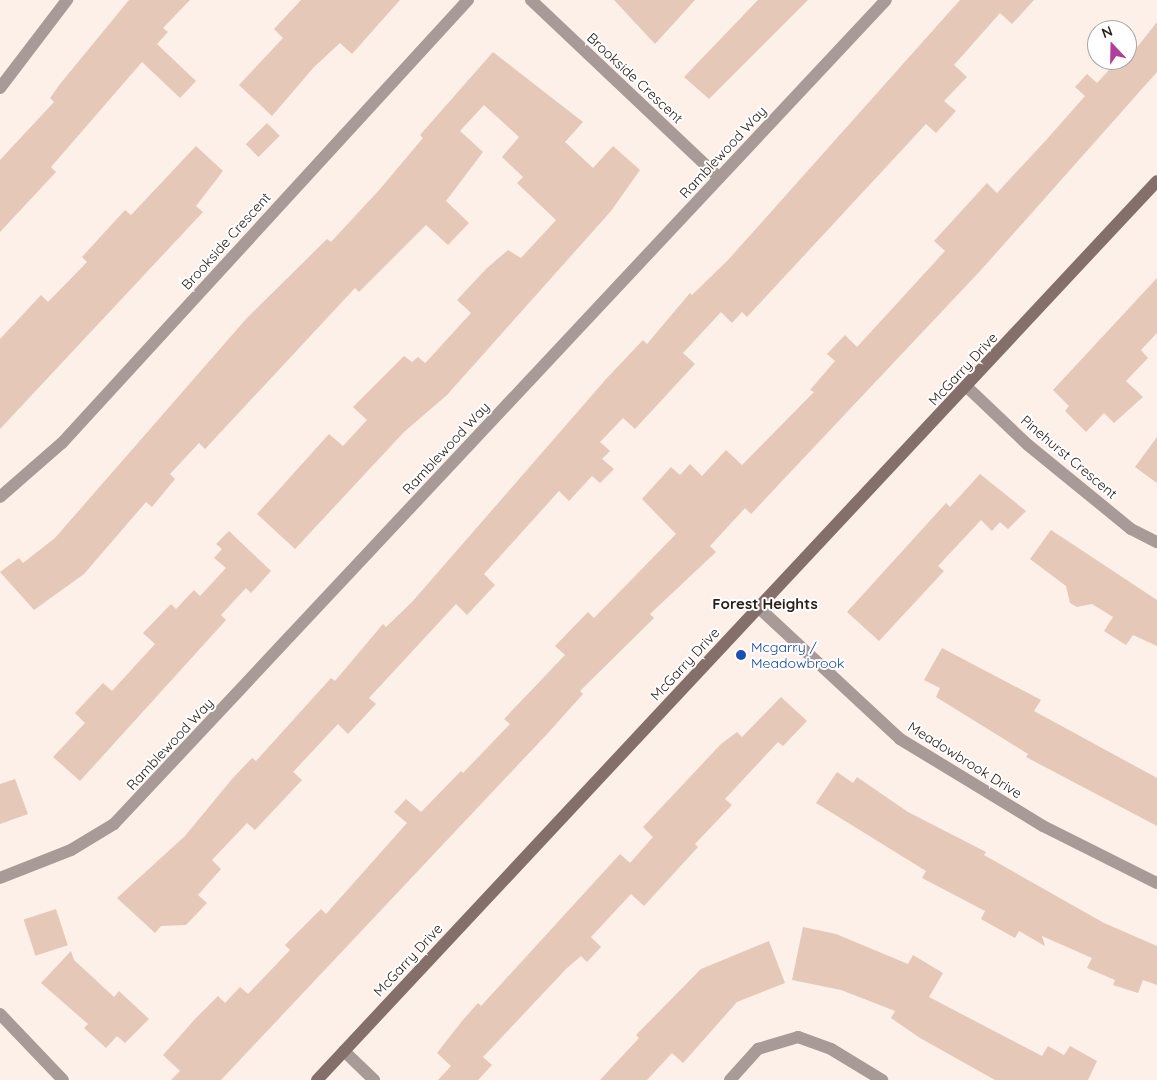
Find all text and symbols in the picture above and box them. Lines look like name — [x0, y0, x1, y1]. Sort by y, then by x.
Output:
north arrow — [1087, 20, 1137, 70]
text: N — [1099, 22, 1115, 42]
street label: Brookside Crescent — [584, 29, 686, 127]
street label: Ramblewood Way — [676, 102, 770, 202]
street label: Brookside Crescent — [178, 189, 274, 293]
street label: McGarry Drive — [925, 329, 1001, 409]
street label: Ramblewood Way — [399, 398, 493, 498]
street label: Pinehurst Crescent — [1017, 412, 1121, 502]
district label: Forest Heights — [712, 595, 818, 613]
street label: McGarry Drive — [647, 624, 723, 704]
place label: Mcgarry / Meadowbrook — [751, 639, 844, 672]
marker: Mcgarry / Meadowbrook — [735, 649, 747, 661]
street label: Ramblewood Way — [123, 694, 217, 794]
street label: Meadowbrook Drive — [905, 718, 1025, 802]
street label: McGarry Drive — [370, 920, 446, 1000]

